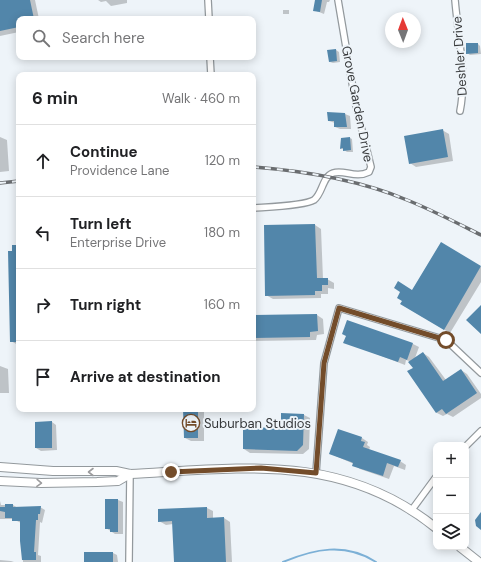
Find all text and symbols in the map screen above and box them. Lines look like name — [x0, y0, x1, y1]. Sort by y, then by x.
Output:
north arrow — [385, 12, 421, 48]
search box — [16, 16, 256, 60]
street label: Deshler Drive — [448, 16, 471, 96]
icon: search — [30, 27, 52, 49]
text: Search here — [62, 28, 145, 48]
street label: Grove Garden Drive — [338, 45, 377, 164]
text: 6 min — [32, 87, 78, 109]
text: Walk · 460 m — [162, 90, 240, 107]
text: Continue — [70, 142, 138, 162]
icon: ahead — [32, 150, 54, 172]
text: 120 m — [205, 152, 240, 169]
text: Providence Lane — [70, 162, 170, 179]
text: Turn left — [70, 214, 131, 234]
icon: left — [32, 222, 54, 244]
text: 180 m — [204, 224, 240, 241]
text: Enterprise Drive — [70, 234, 166, 251]
icon: right — [32, 294, 54, 316]
text: Turn right — [70, 295, 141, 315]
text: 160 m — [204, 296, 240, 313]
route start — [437, 331, 455, 349]
icon: arrive — [32, 366, 54, 388]
text: Arrive at destination — [70, 367, 221, 387]
hotel icon: Suburban Studios — [181, 413, 201, 433]
place label: Suburban Studios — [204, 415, 311, 432]
map controls — [433, 442, 469, 550]
button: + — [433, 442, 469, 478]
route end — [162, 463, 180, 481]
one-way arrow — [88, 468, 94, 476]
button: − — [433, 478, 469, 514]
one-way arrow — [36, 479, 42, 487]
button: layers — [433, 514, 469, 550]

